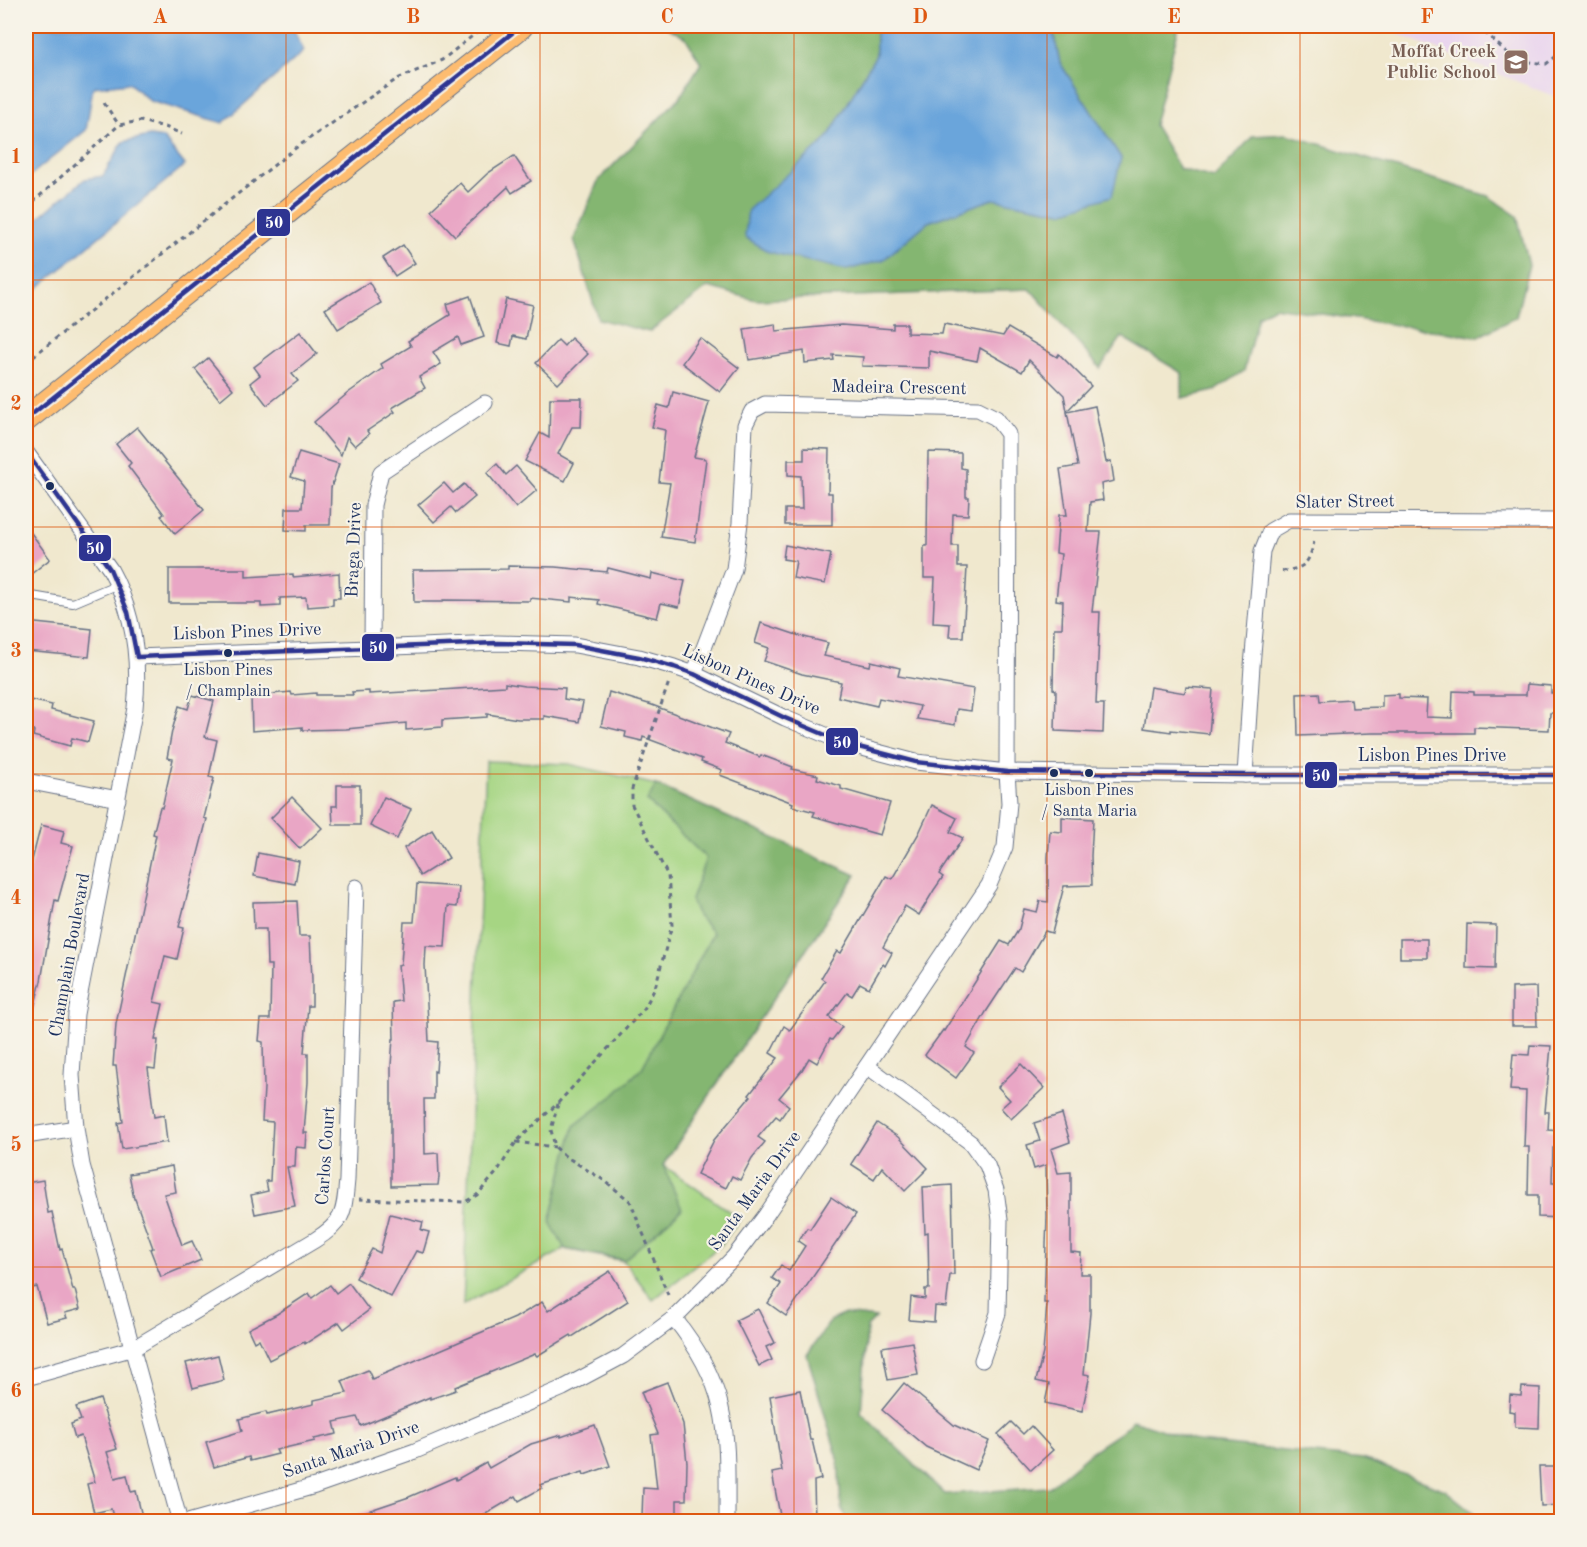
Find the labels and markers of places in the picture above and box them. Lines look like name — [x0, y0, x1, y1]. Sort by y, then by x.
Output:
place label: Moffat Creek Public School — [1386, 43, 1496, 82]
school or university icon: Moffat Creek Public School — [1501, 47, 1531, 77]
unlabelled marker — [44, 480, 56, 492]
marker: Lisbon Pines / Champlain — [222, 647, 234, 659]
place label: Lisbon Pines / Champlain — [183, 663, 273, 700]
unlabelled marker — [1048, 767, 1060, 779]
marker: Lisbon Pines / Santa Maria — [1083, 767, 1095, 779]
place label: Lisbon Pines / Santa Maria — [1041, 783, 1137, 820]

